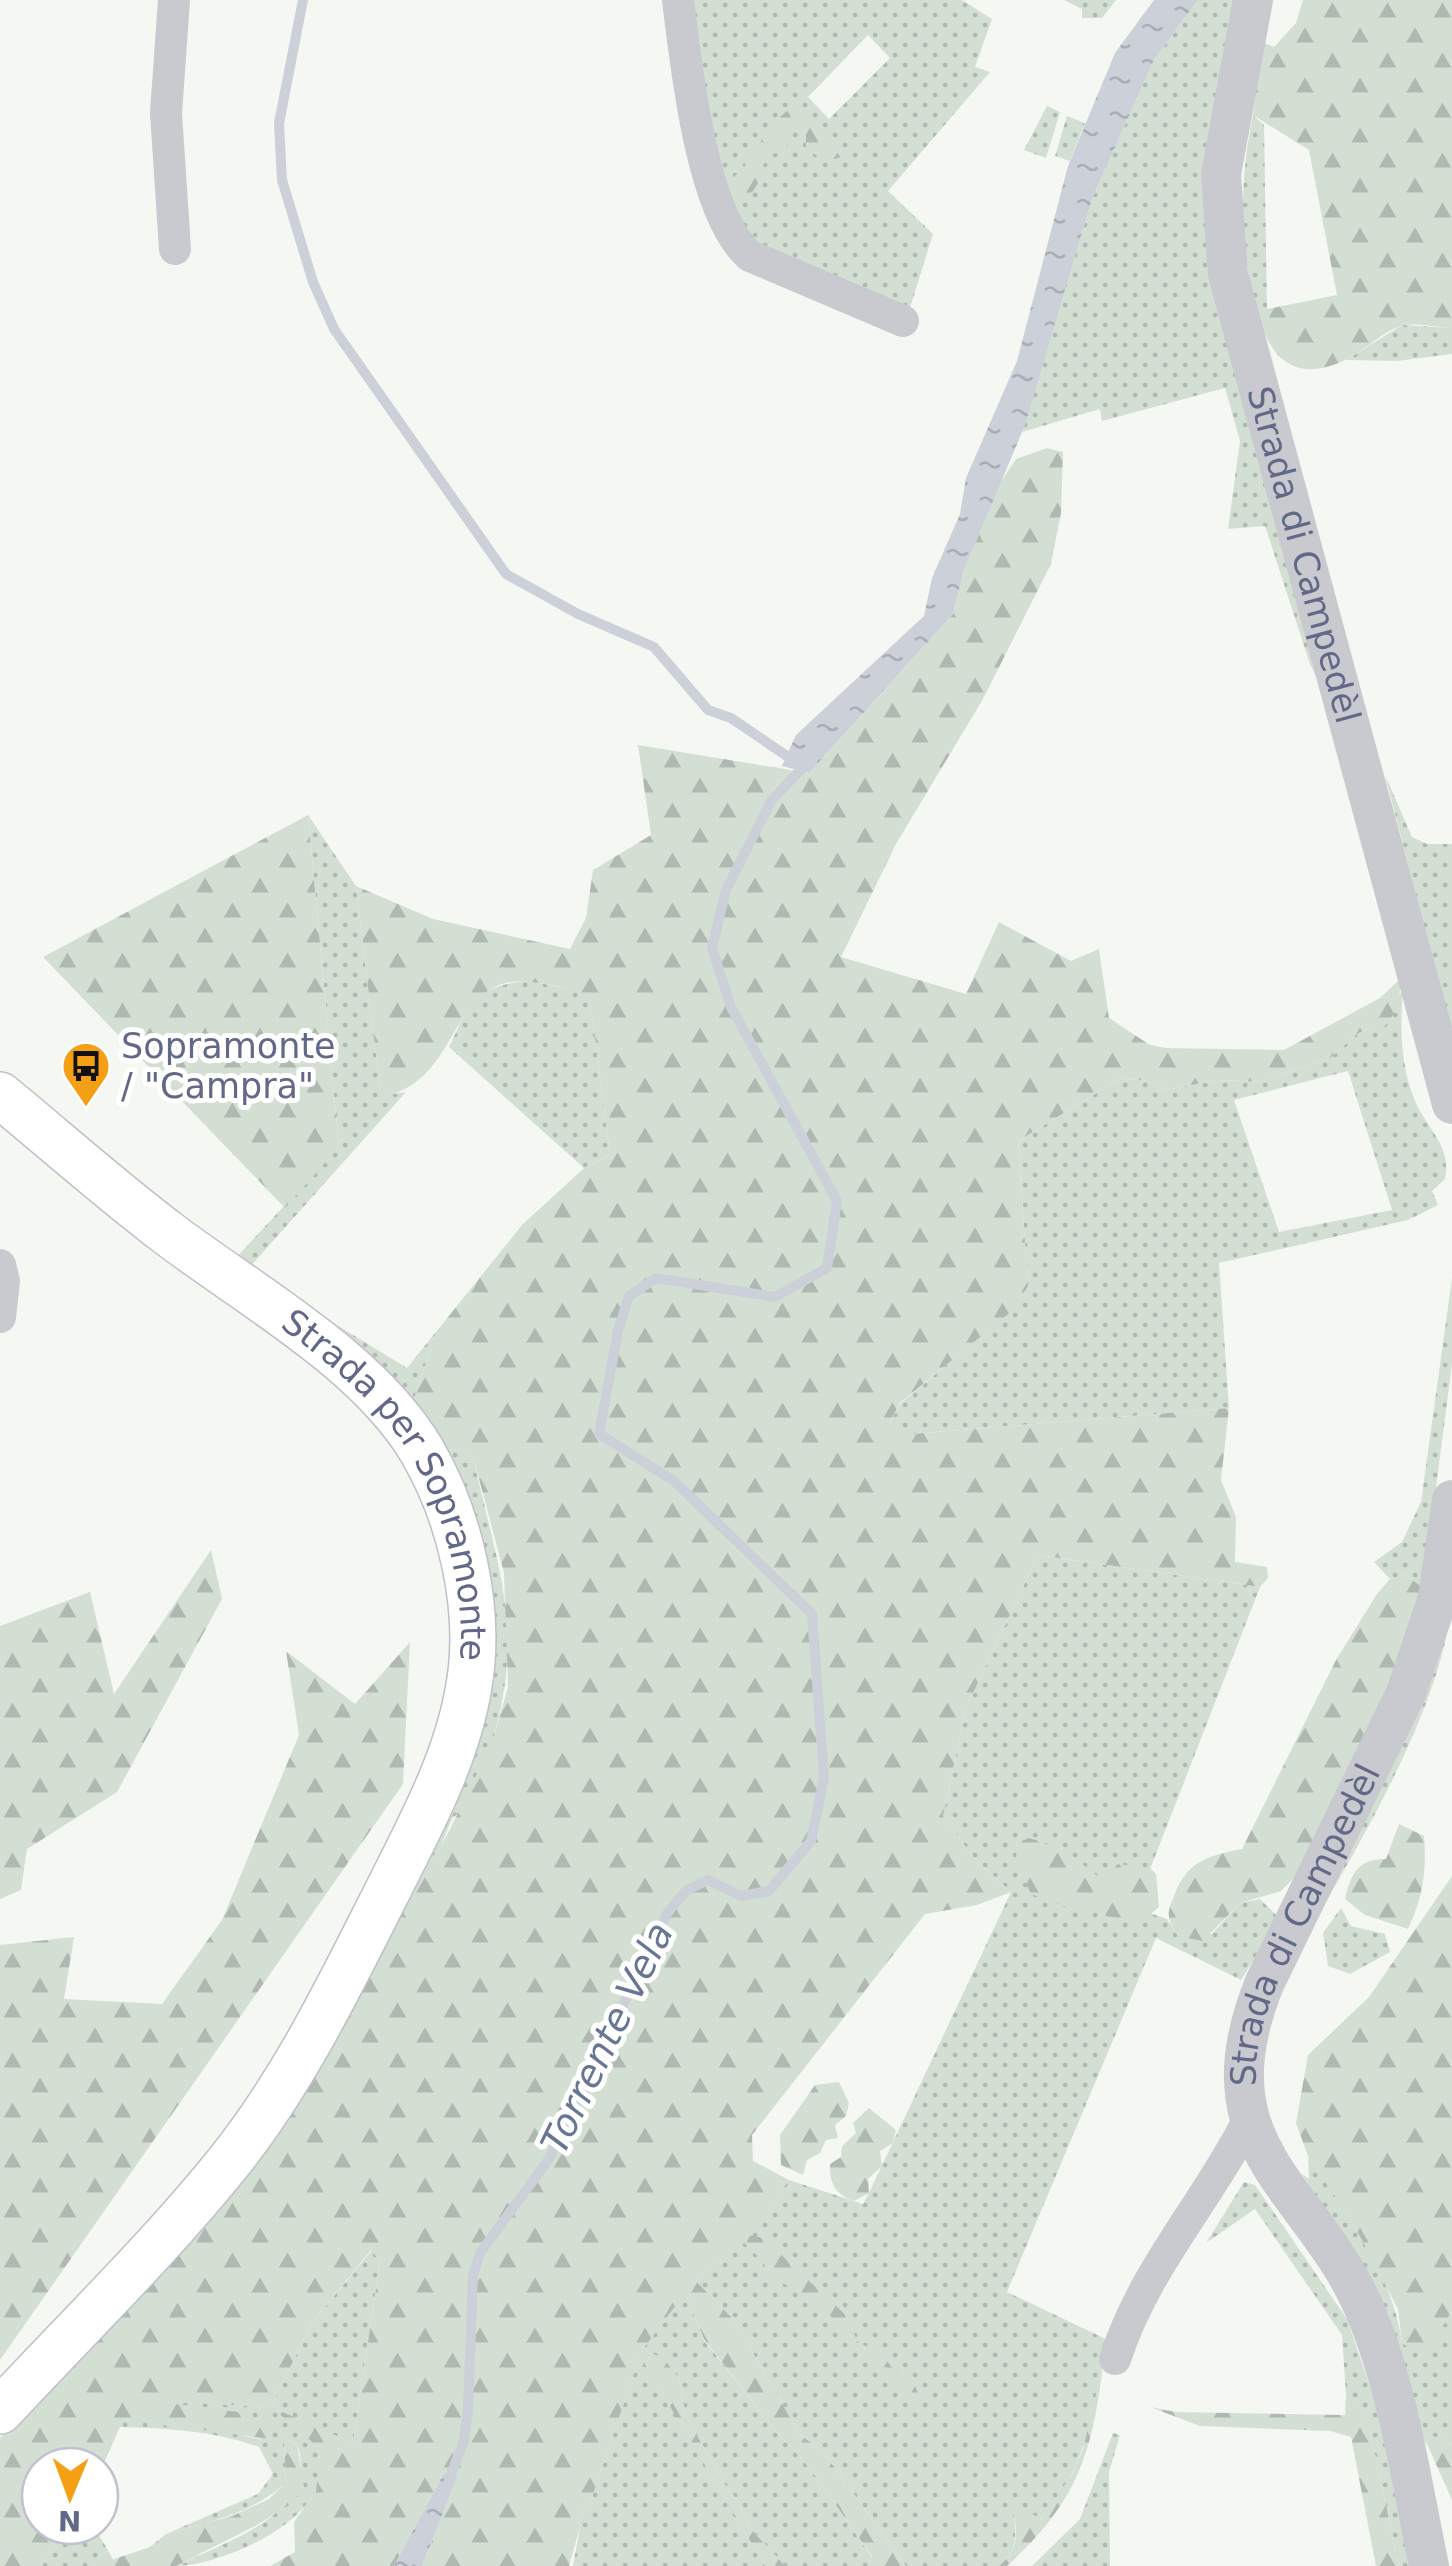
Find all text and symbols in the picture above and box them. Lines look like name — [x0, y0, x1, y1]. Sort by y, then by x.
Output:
street label: Strada di Campedèl — [1239, 382, 1368, 728]
place label: Sopramonte / "Campra" — [121, 1026, 336, 1106]
bus stop icon: Sopramonte / "Campra" — [60, 1040, 112, 1108]
street label: Strada per Sopramonte — [275, 1301, 493, 1662]
street label: Strada di Campedèl — [1224, 1758, 1388, 2086]
water label: Torrente Vela — [532, 1915, 682, 2161]
north arrow — [20, 2446, 120, 2546]
text: N — [58, 2504, 82, 2537]

